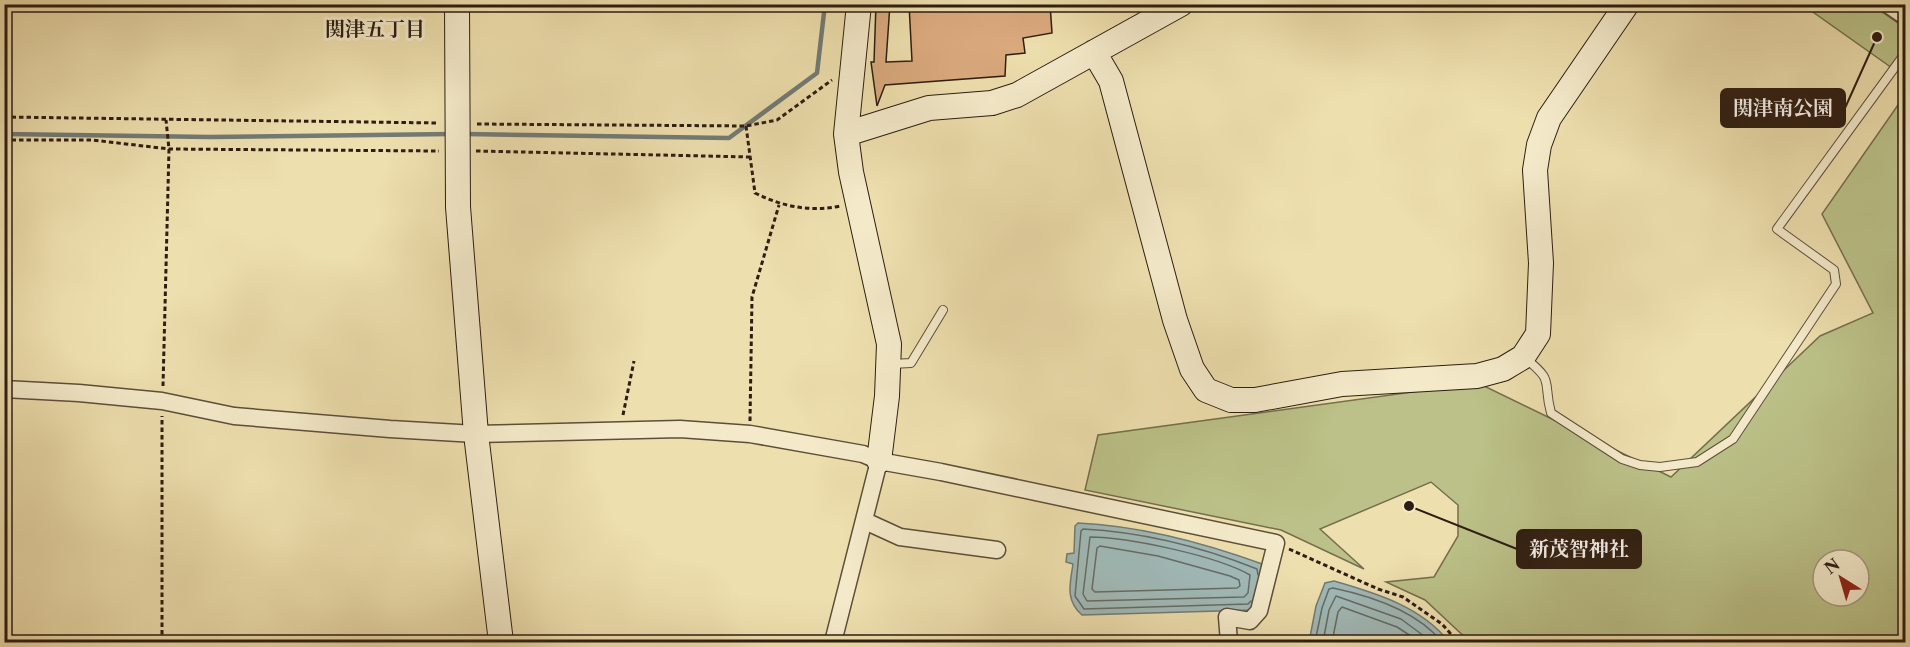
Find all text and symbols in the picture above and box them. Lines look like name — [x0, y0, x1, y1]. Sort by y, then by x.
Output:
district label: 関津五丁目 — [325, 17, 425, 41]
callout: 関津南公園 — [1721, 89, 1845, 127]
text: 関津南公園 — [1733, 96, 1833, 120]
callout: 新茂智神社 — [1517, 530, 1641, 568]
text: 新茂智神社 — [1529, 537, 1629, 561]
north arrow — [1811, 548, 1871, 608]
text: N — [1820, 554, 1844, 578]

